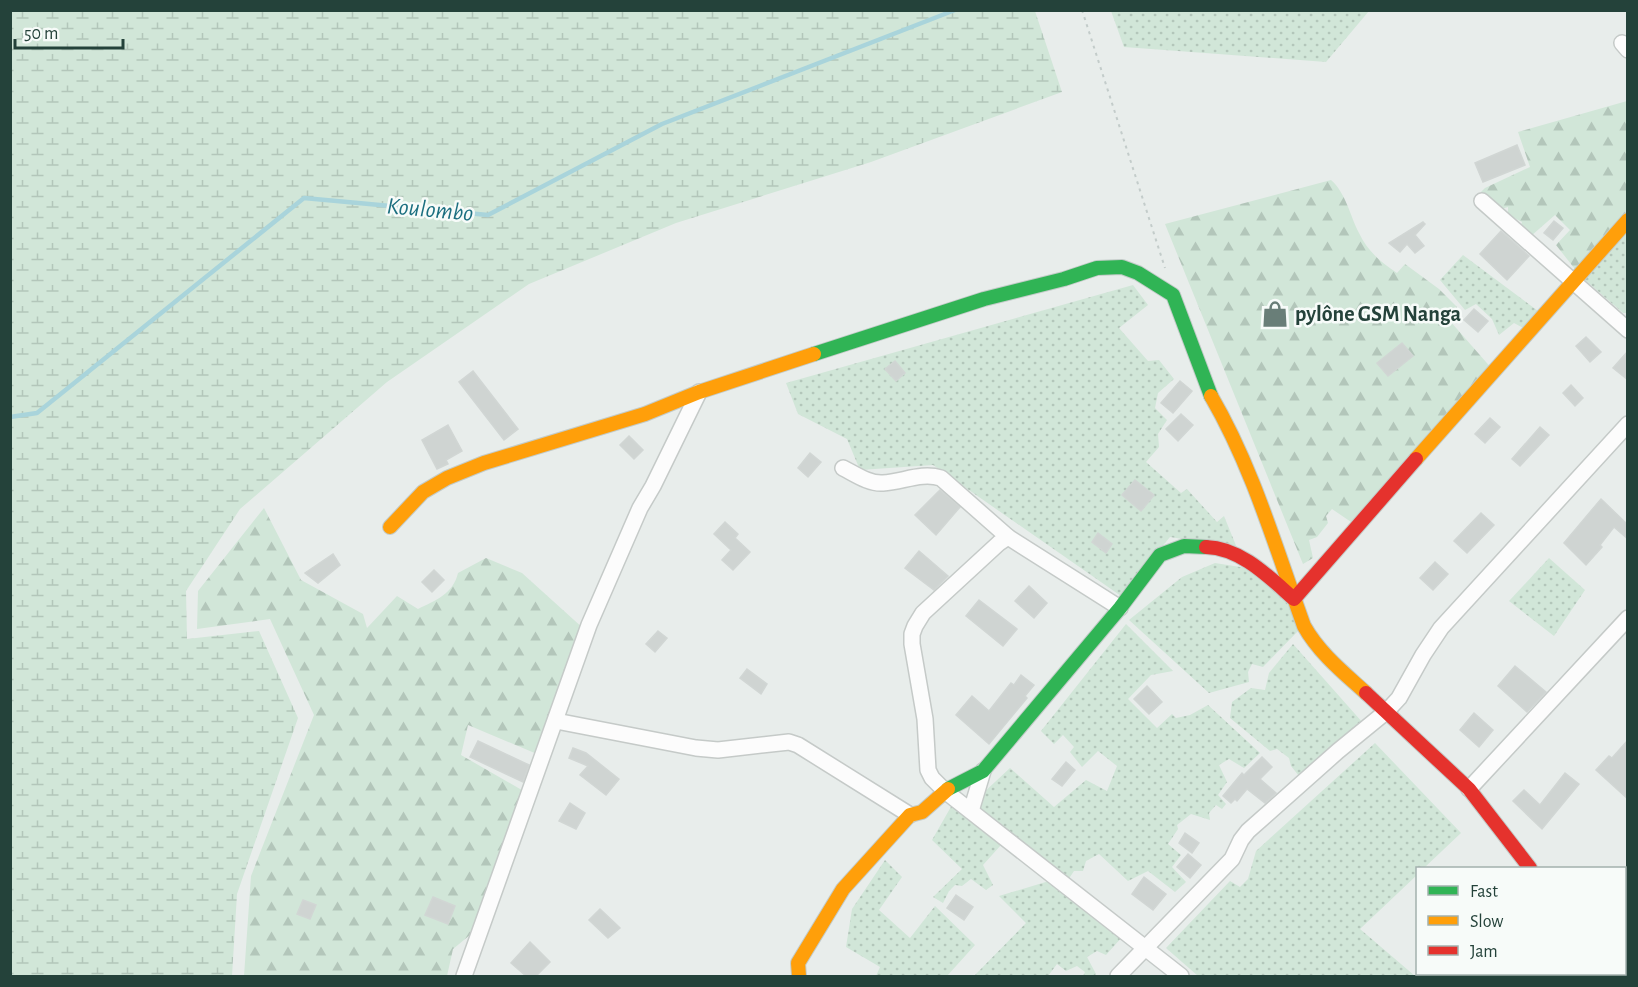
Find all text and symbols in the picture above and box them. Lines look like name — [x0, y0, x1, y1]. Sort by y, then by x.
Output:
scale bar — [15, 12, 123, 50]
text: 50 m — [24, 25, 58, 43]
water label: Koulombo — [386, 194, 474, 226]
shop icon: pylône GSM Nanga — [1260, 299, 1290, 329]
place label: pylône GSM Nanga — [1295, 303, 1462, 326]
legend — [1416, 867, 1626, 975]
text: Fast — [1470, 883, 1498, 901]
text: Slow — [1470, 913, 1503, 931]
text: Jam — [1470, 943, 1498, 961]

